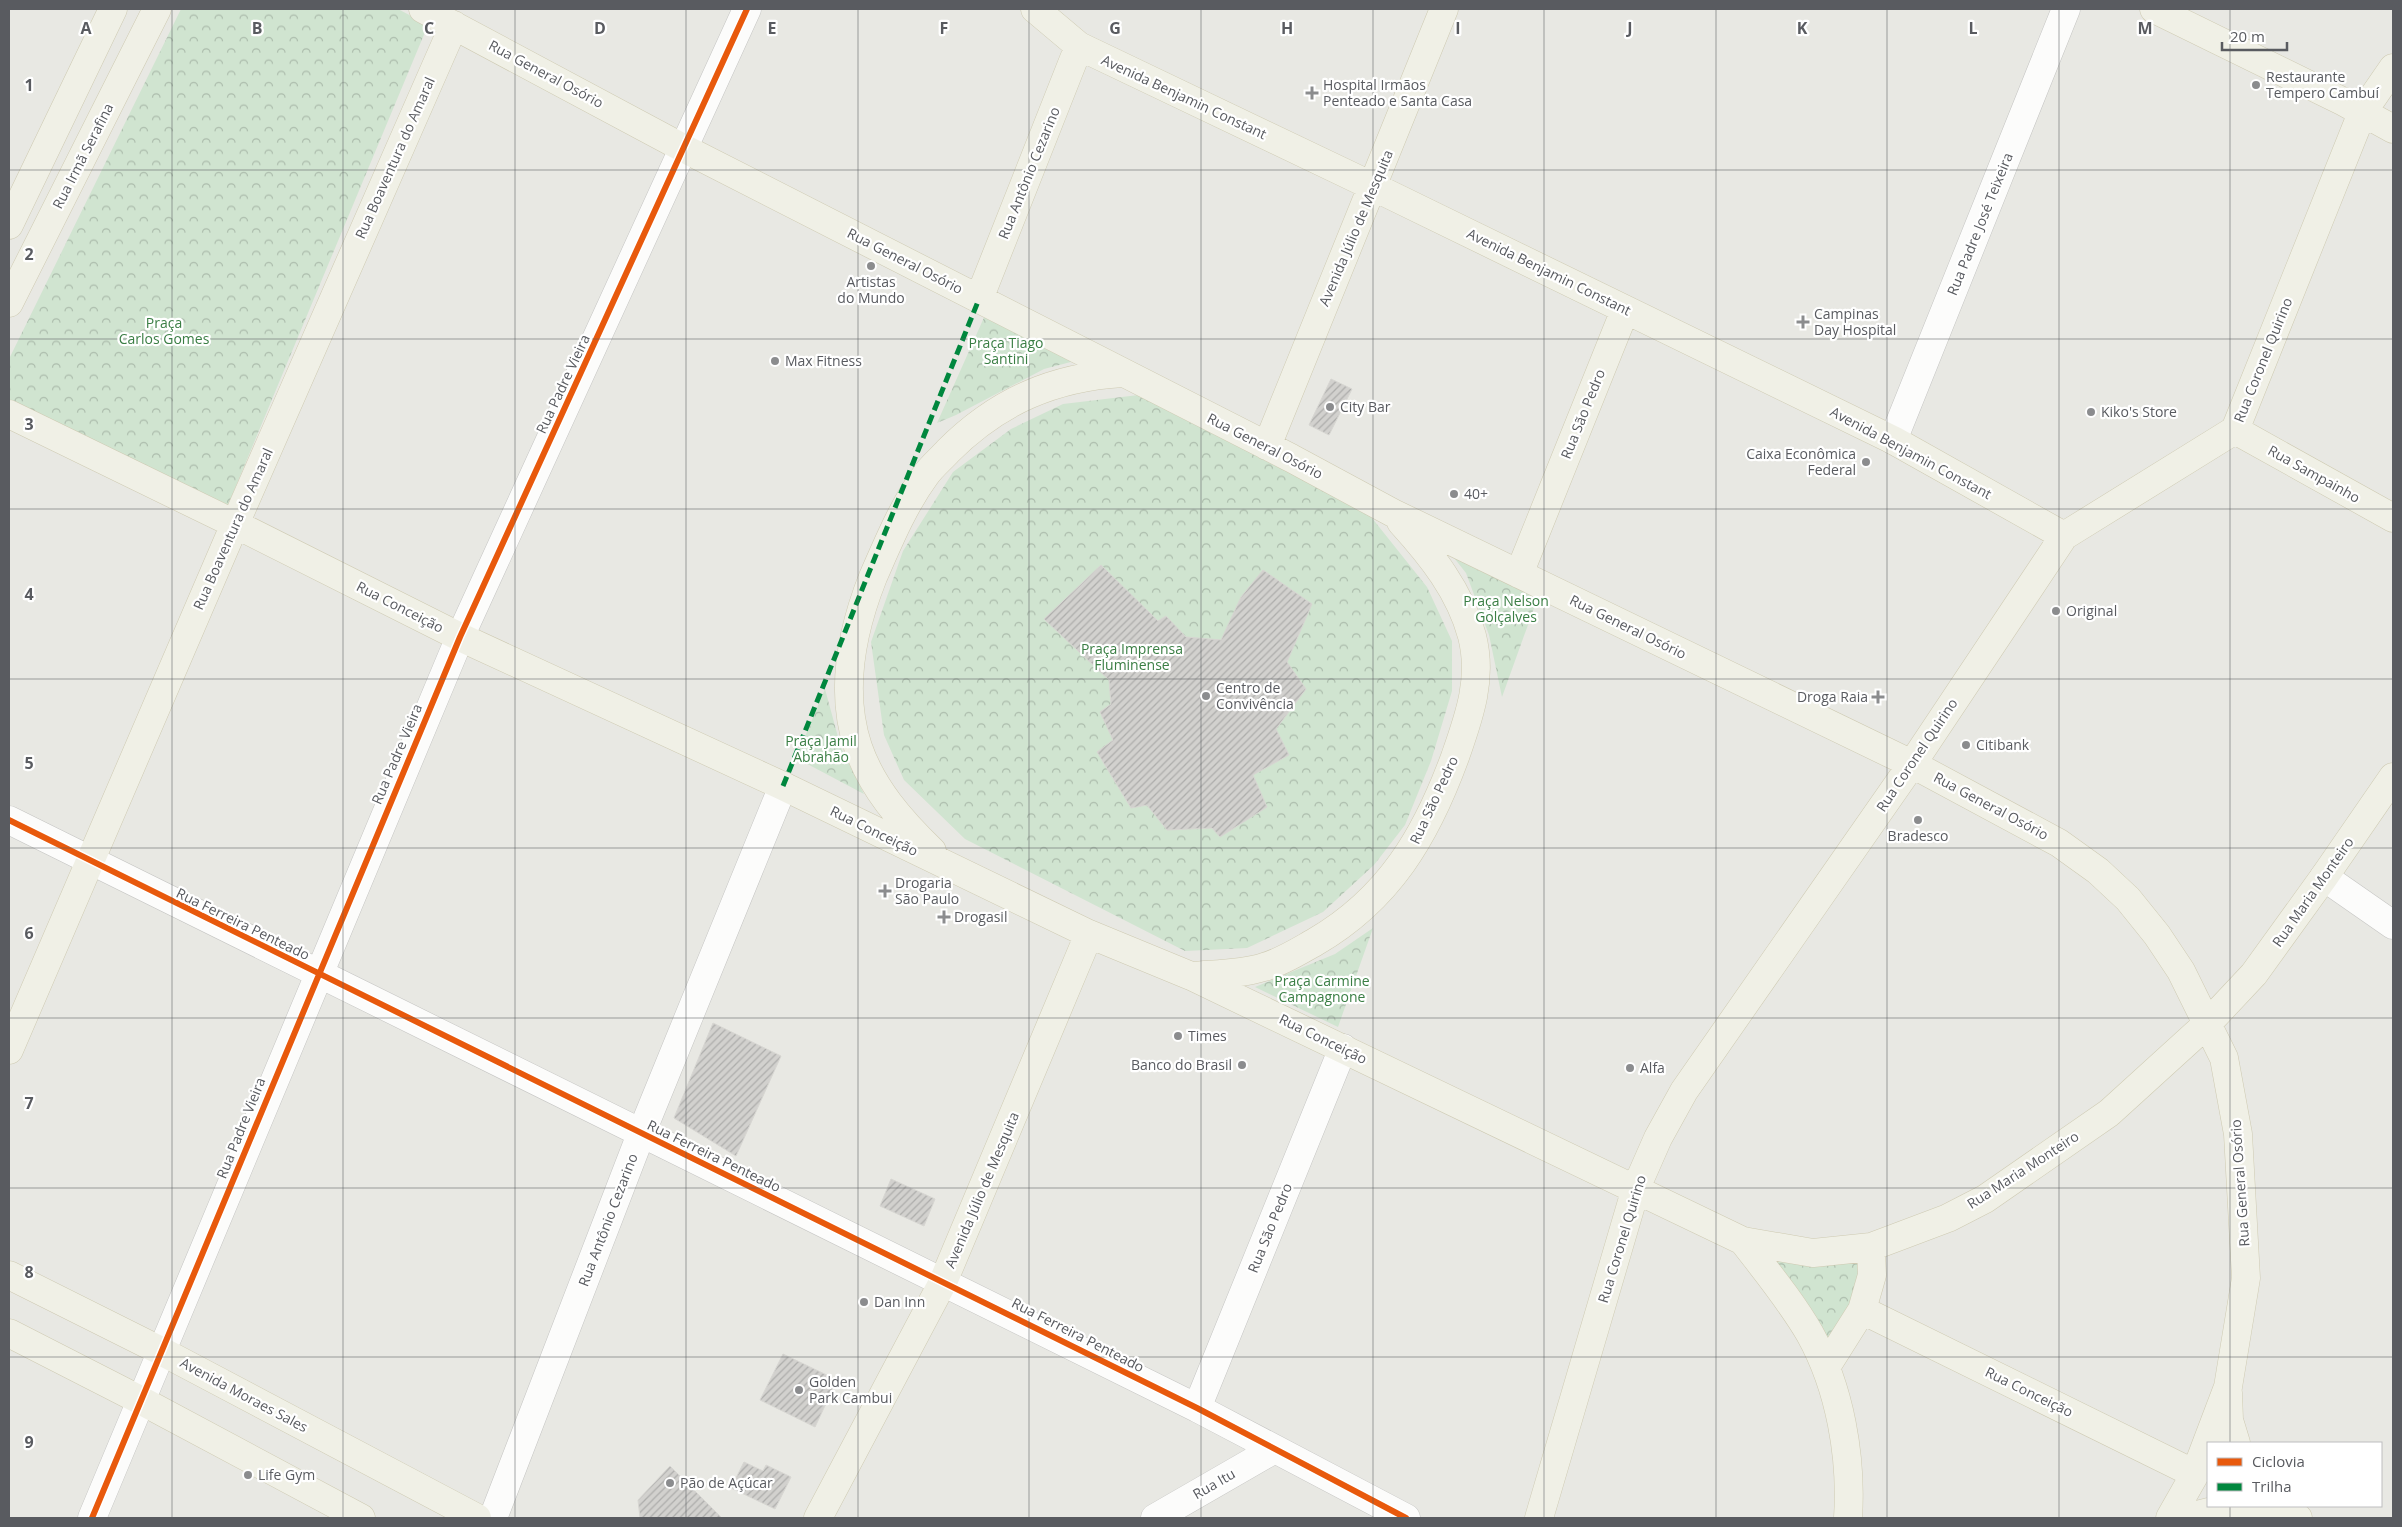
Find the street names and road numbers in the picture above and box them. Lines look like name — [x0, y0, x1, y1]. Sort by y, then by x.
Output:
street label: Rua General Osório — [486, 35, 607, 112]
street label: Avenida Benjamin Constant — [1099, 50, 1270, 143]
street label: Rua Boaventura do Amaral — [350, 74, 439, 242]
street label: Rua Irmã Serafina — [48, 100, 117, 212]
street label: Rua Antônio Cezarino — [993, 104, 1064, 242]
street label: Avenida Júlio de Mesquita — [1314, 147, 1397, 309]
street label: Rua Padre José Teixeira — [1942, 150, 2017, 298]
street label: Rua General Osório — [844, 223, 966, 298]
street label: Avenida Benjamin Constant — [1464, 224, 1634, 320]
street label: Rua Coronel Quirino — [2229, 295, 2296, 425]
street label: Rua Padre Vieira — [531, 331, 594, 436]
street label: Rua São Pedro — [1556, 366, 1609, 461]
street label: Avenida Benjamin Constant — [1827, 402, 1995, 503]
street label: Rua General Osório — [1204, 408, 1326, 483]
street label: Rua Sampainho — [2265, 440, 2364, 507]
street label: Rua Boaventura do Amaral — [188, 445, 277, 613]
street label: Rua Conceição — [353, 576, 447, 637]
street label: Rua General Osório — [1567, 590, 1690, 663]
street label: Rua Coronel Quirino — [1872, 694, 1962, 815]
street label: Rua Padre Vieira — [367, 701, 426, 807]
street label: Rua São Pedro — [1405, 753, 1462, 847]
street label: Rua General Osório — [1931, 767, 2052, 844]
street label: Rua Conceição — [827, 801, 921, 860]
street label: Rua Maria Monteiro — [2268, 833, 2358, 950]
street label: Rua Ferreira Penteado — [173, 883, 313, 964]
street label: Rua Conceição — [1276, 1009, 1370, 1068]
street label: Rua Padre Vieira — [212, 1074, 269, 1181]
street label: Avenida Júlio de Mesquita — [940, 1109, 1023, 1271]
street label: Rua Ferreira Penteado — [644, 1115, 784, 1196]
street label: Rua General Osório — [2226, 1119, 2253, 1247]
street label: Rua Maria Monteiro — [1963, 1126, 2082, 1213]
street label: Rua Antônio Cezarino — [573, 1151, 642, 1289]
street label: Rua Coronel Quirino — [1593, 1173, 1650, 1305]
street label: Rua São Pedro — [1243, 1180, 1296, 1275]
street label: Rua Ferreira Penteado — [1009, 1293, 1148, 1376]
street label: Avenida Moraes Sales — [177, 1353, 312, 1436]
street label: Rua Conceição — [1982, 1362, 2076, 1421]
street label: Rua Itu — [1189, 1464, 1238, 1503]

